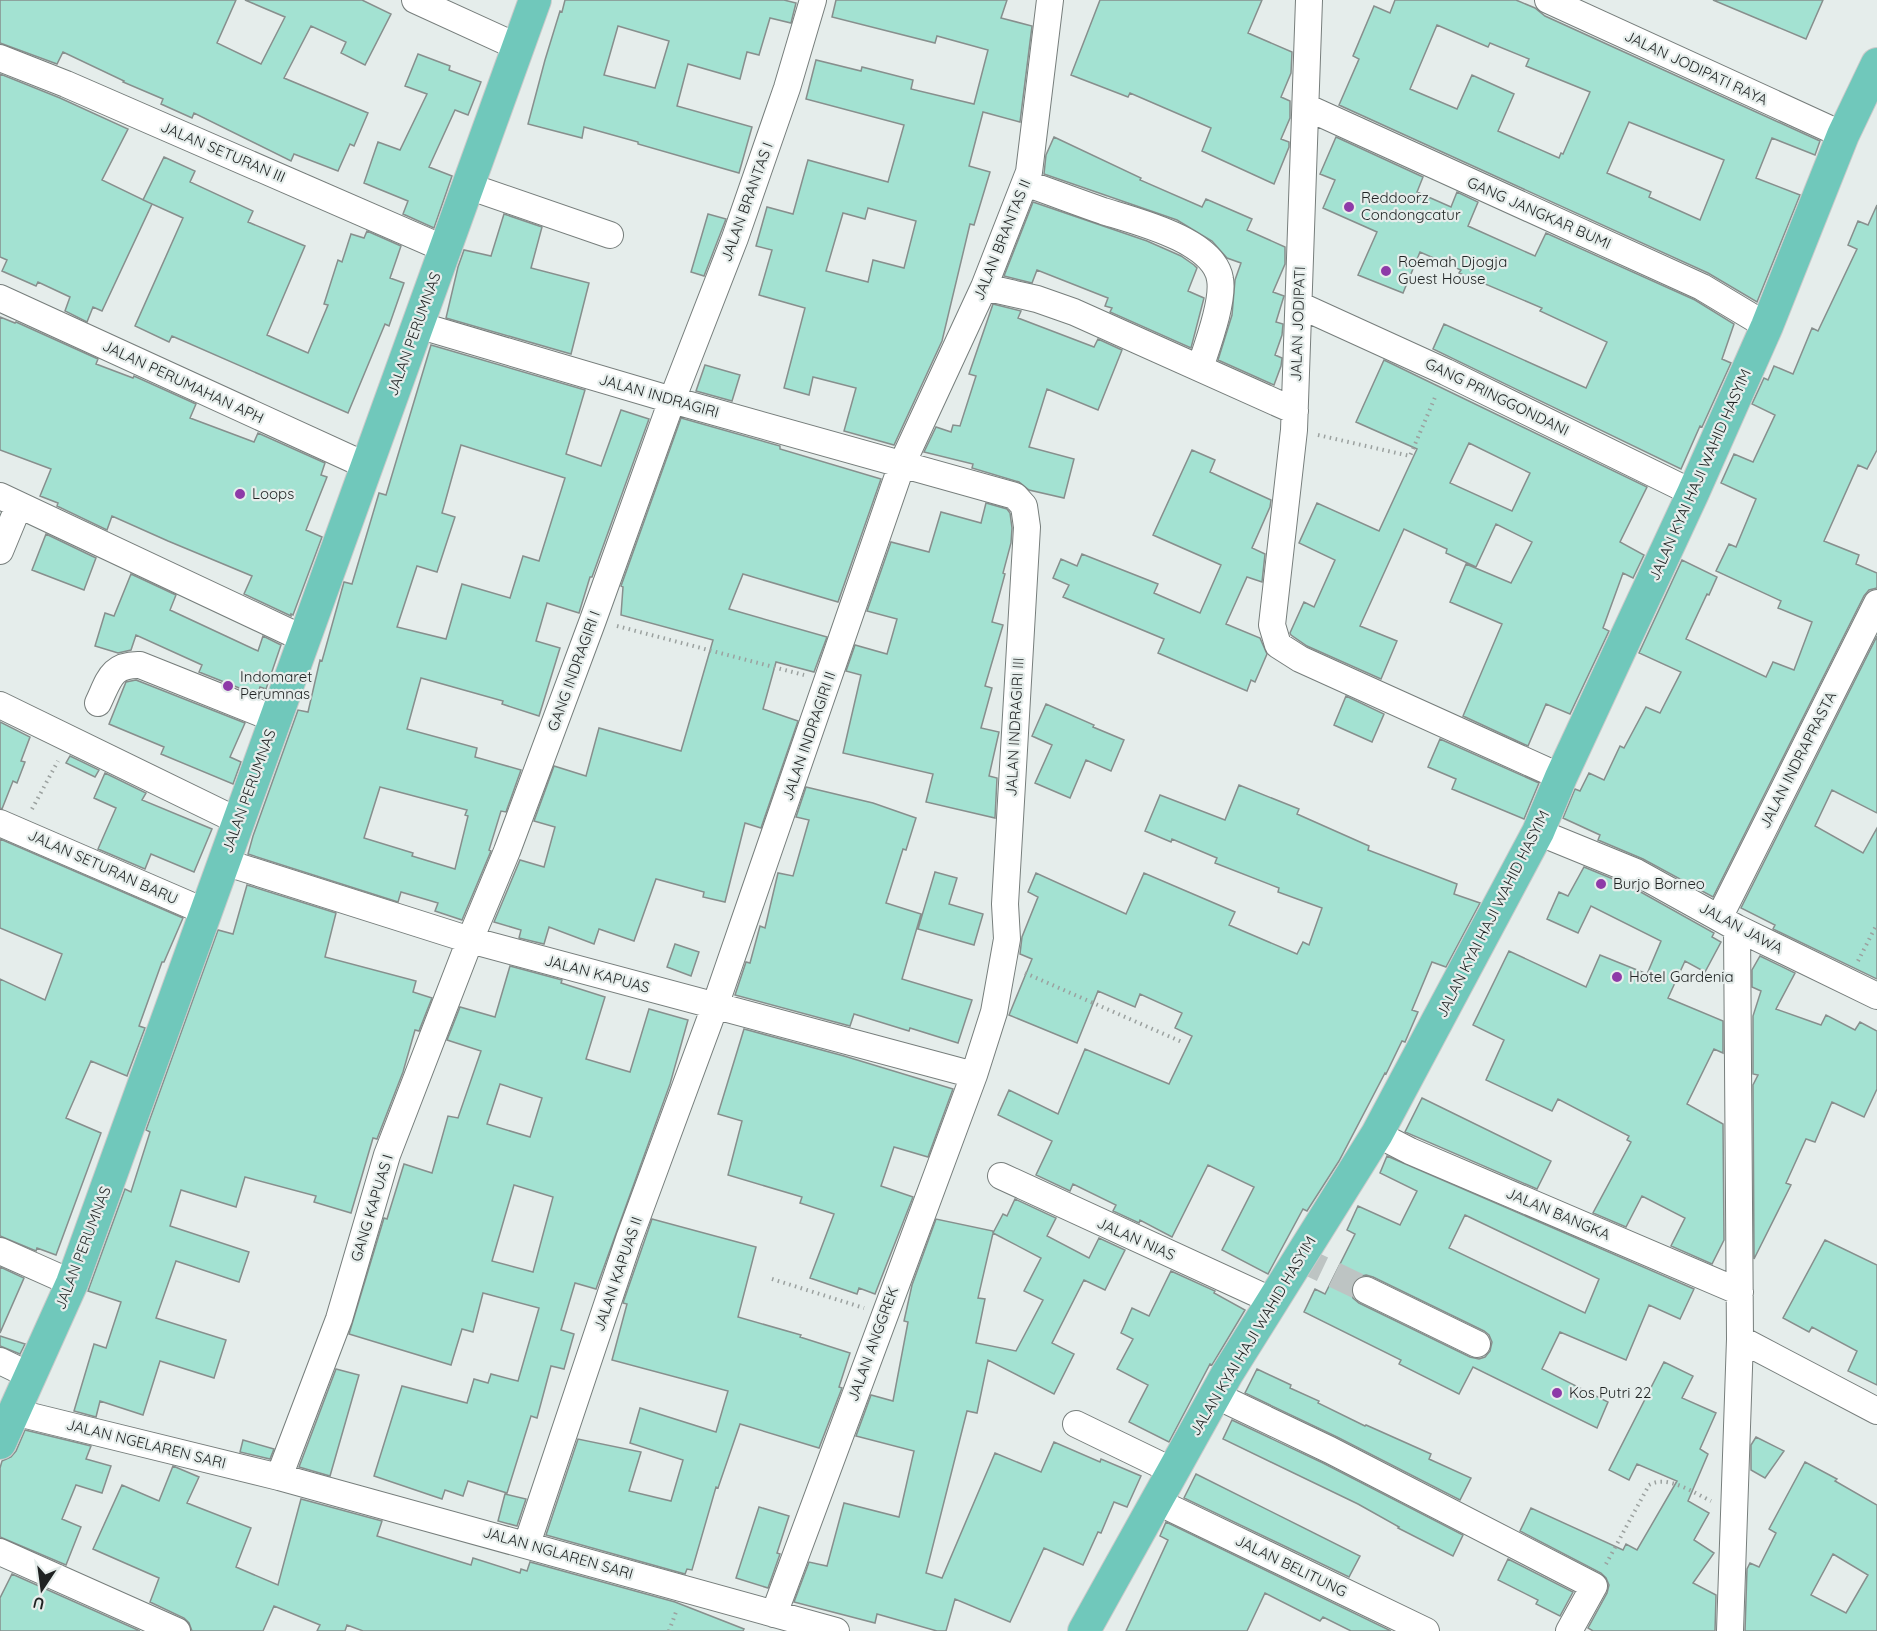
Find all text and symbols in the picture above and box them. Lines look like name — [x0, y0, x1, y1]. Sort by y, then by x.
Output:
street label: JALAN JODIPATI RAYA — [1621, 26, 1771, 109]
street label: JALAN SETURAN III — [158, 117, 288, 186]
street label: JALAN BRANTAS I — [716, 140, 777, 264]
street label: GANG JANGKAR BUMI — [1464, 172, 1614, 253]
street label: JALAN BRANTAS II — [969, 176, 1035, 303]
place label: Reddoorz Condongcatur — [1361, 188, 1461, 224]
marker: Reddoorz Condongcatur — [1342, 200, 1356, 214]
place label: Roemah Djogja Guest House — [1398, 252, 1507, 288]
marker: Roemah Djogja Guest House — [1379, 264, 1393, 278]
street label: JALAN JODIPATI — [1286, 266, 1309, 382]
street label: JALAN PERUMNAS — [382, 269, 445, 398]
street label: JALAN PERUMAHAN APH — [99, 336, 267, 427]
street label: GANG PRINGGONDANI — [1422, 353, 1572, 440]
street label: JALAN KYAI HAJI WAHID HASYIM — [1644, 366, 1755, 584]
street label: JALAN INDRAGIRI — [597, 369, 721, 422]
place label: Loops — [252, 484, 294, 503]
marker: Loops — [233, 487, 247, 501]
street label: GANG INDRAGIRI I — [543, 608, 604, 734]
street label: JALAN INDRAGIRI III — [1001, 657, 1028, 797]
place label: Indomaret Perumnas — [240, 667, 312, 703]
street label: JALAN INDRAGIRI II — [777, 669, 840, 803]
marker: Indomaret Perumnas — [221, 679, 235, 693]
street label: JALAN INDRAPRASTA — [1755, 688, 1840, 831]
street label: JALAN PERUMNAS — [217, 726, 280, 855]
street label: JALAN KYAI HAJI WAHID HASYIM — [1432, 807, 1553, 1021]
street label: JALAN SETURAN BARU — [25, 825, 181, 908]
place label: Burjo Borneo — [1613, 874, 1705, 893]
marker: Burjo Borneo — [1594, 877, 1608, 891]
street label: JALAN JAWA — [1696, 897, 1787, 958]
street label: JALAN KAPUAS — [542, 950, 652, 997]
place label: Hotel Gardenia — [1629, 967, 1734, 986]
marker: Hotel Gardenia — [1610, 970, 1624, 984]
street label: GANG KAPUAS I — [346, 1152, 397, 1264]
street label: JALAN BANGKA — [1503, 1183, 1613, 1244]
street label: JALAN PERUMNAS — [50, 1184, 115, 1312]
street label: JALAN NIAS — [1094, 1213, 1178, 1264]
street label: JALAN KAPUAS II — [589, 1214, 646, 1334]
street label: JALAN KYAI HAJI WAHID HASYIM — [1185, 1232, 1320, 1439]
street label: JALAN ANGGREK — [843, 1284, 902, 1404]
place label: Kos Putri 22 — [1569, 1383, 1651, 1402]
marker: Kos Putri 22 — [1550, 1386, 1564, 1400]
street label: JALAN NGELAREN SARI — [64, 1414, 228, 1473]
street label: JALAN NGLAREN SARI — [481, 1522, 635, 1583]
street label: JALAN BELITUNG — [1232, 1530, 1350, 1601]
north arrow — [12, 1559, 72, 1619]
text: U — [31, 1593, 46, 1615]

